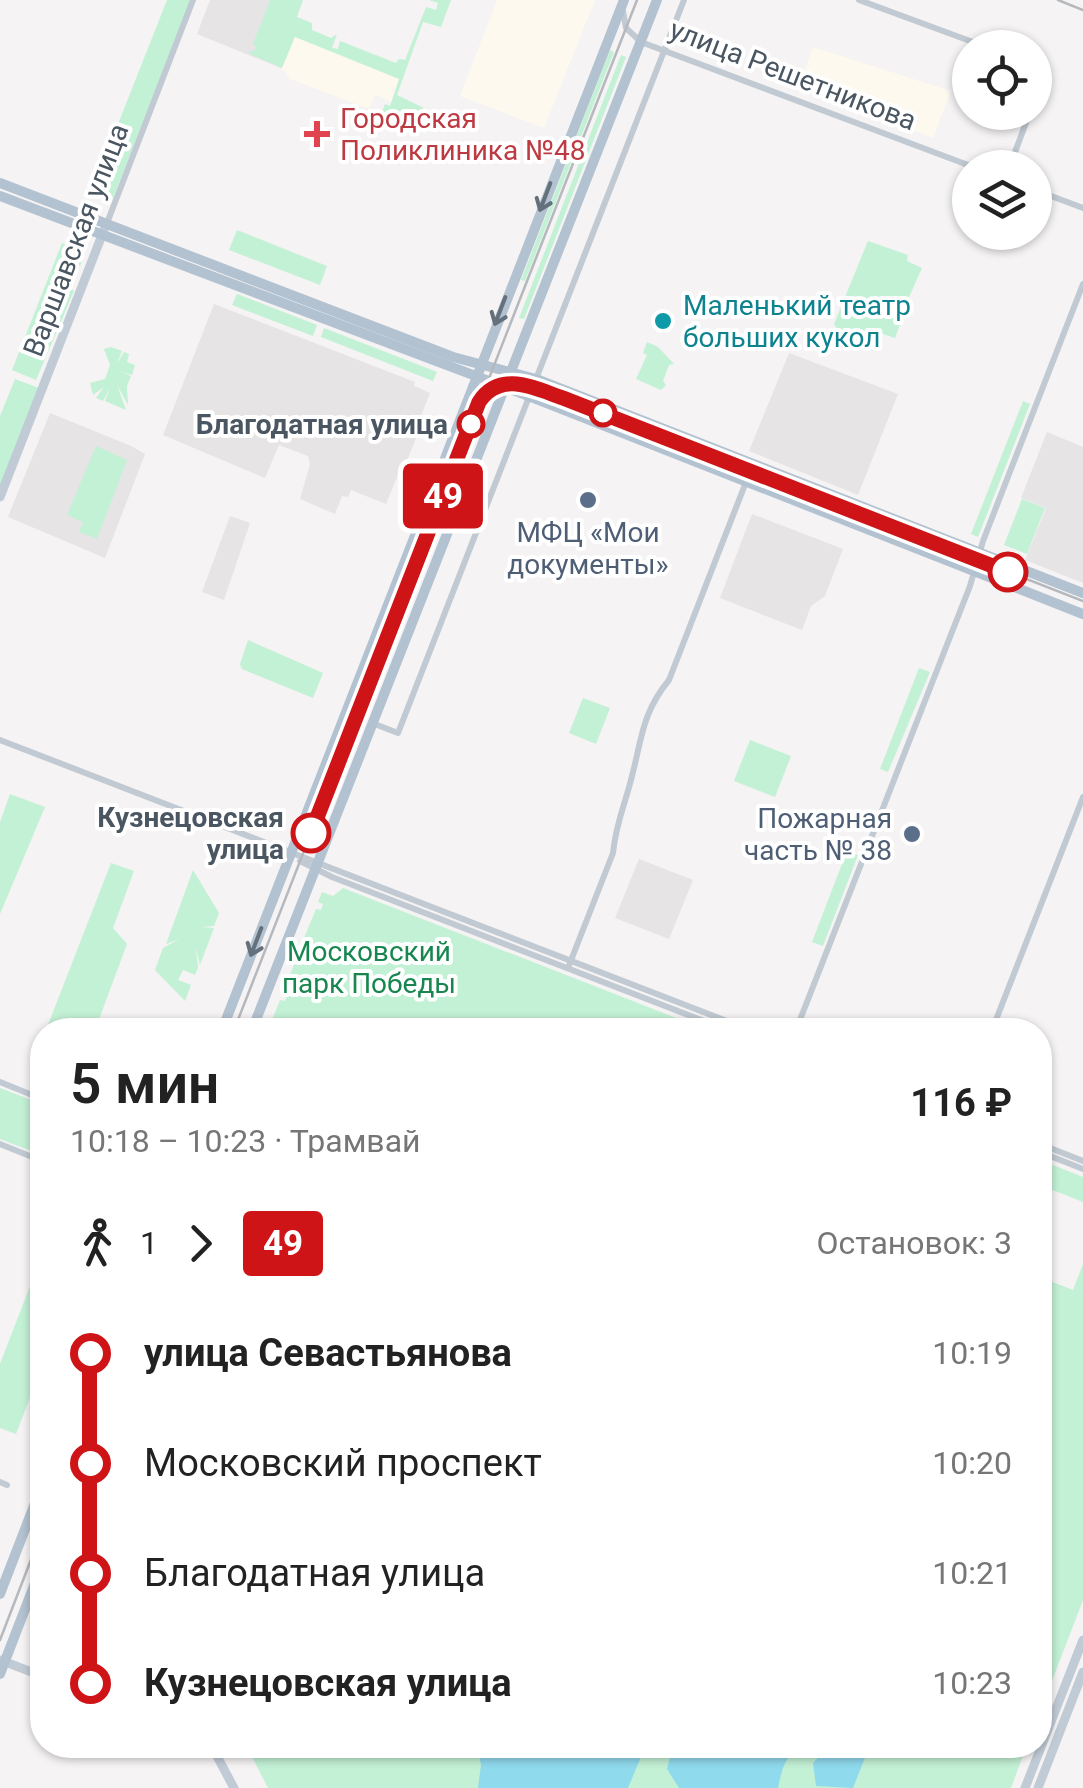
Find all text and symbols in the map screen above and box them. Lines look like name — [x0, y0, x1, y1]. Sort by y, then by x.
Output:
street label: улица Решетникова — [665, 13, 921, 137]
map controls — [952, 30, 1052, 250]
button: locate — [952, 30, 1052, 130]
place label: Городская Поликлиника №48 — [340, 102, 585, 167]
street label: Варшавская улица — [16, 119, 136, 361]
marker: Городская Поликлиника №48 — [304, 121, 330, 147]
button: layers — [952, 150, 1052, 250]
one-way arrow — [535, 181, 553, 212]
place label: Маленький театр больших кукол — [683, 289, 911, 354]
one-way arrow — [490, 296, 508, 326]
marker: Маленький театр больших кукол — [652, 310, 674, 332]
unlabelled marker — [590, 400, 616, 426]
place label: Благодатная улица — [196, 408, 448, 441]
marker: Благодатная улица — [458, 411, 484, 437]
line badge: 49 — [398, 464, 488, 528]
text: 49 — [423, 476, 463, 517]
marker: МФЦ «Мои документы» — [577, 489, 599, 511]
place label: МФЦ «Мои документы» — [507, 516, 669, 581]
unlabelled marker — [989, 553, 1027, 591]
place label: Кузнецовская улица — [97, 801, 284, 866]
place label: Пожарная часть № 38 — [744, 802, 892, 867]
marker: Кузнецовская улица — [292, 814, 330, 852]
marker: Пожарная часть № 38 — [901, 823, 923, 845]
one-way arrow — [246, 927, 264, 957]
park label: Московский парк Победы — [282, 935, 456, 1000]
text: 5 мин — [70, 1052, 219, 1116]
text: 116 ₽ — [910, 1081, 1012, 1125]
text: 10:18 – 10:23 · Трамвай — [70, 1122, 421, 1160]
icon: walk — [70, 1216, 125, 1271]
icon: forward — [173, 1216, 228, 1271]
text: 49 — [263, 1223, 303, 1264]
text: 1 — [140, 1224, 158, 1262]
text: Остановок: 3 — [816, 1224, 1012, 1262]
text: улица Севастьянова — [144, 1331, 512, 1375]
text: 10:19 — [932, 1334, 1012, 1372]
text: Московский проспект — [144, 1441, 542, 1485]
text: 10:20 — [932, 1444, 1012, 1482]
text: Благодатная улица — [144, 1551, 485, 1595]
text: 10:21 — [932, 1554, 1012, 1592]
text: Кузнецовская улица — [144, 1661, 512, 1705]
text: 10:23 — [932, 1664, 1012, 1702]

